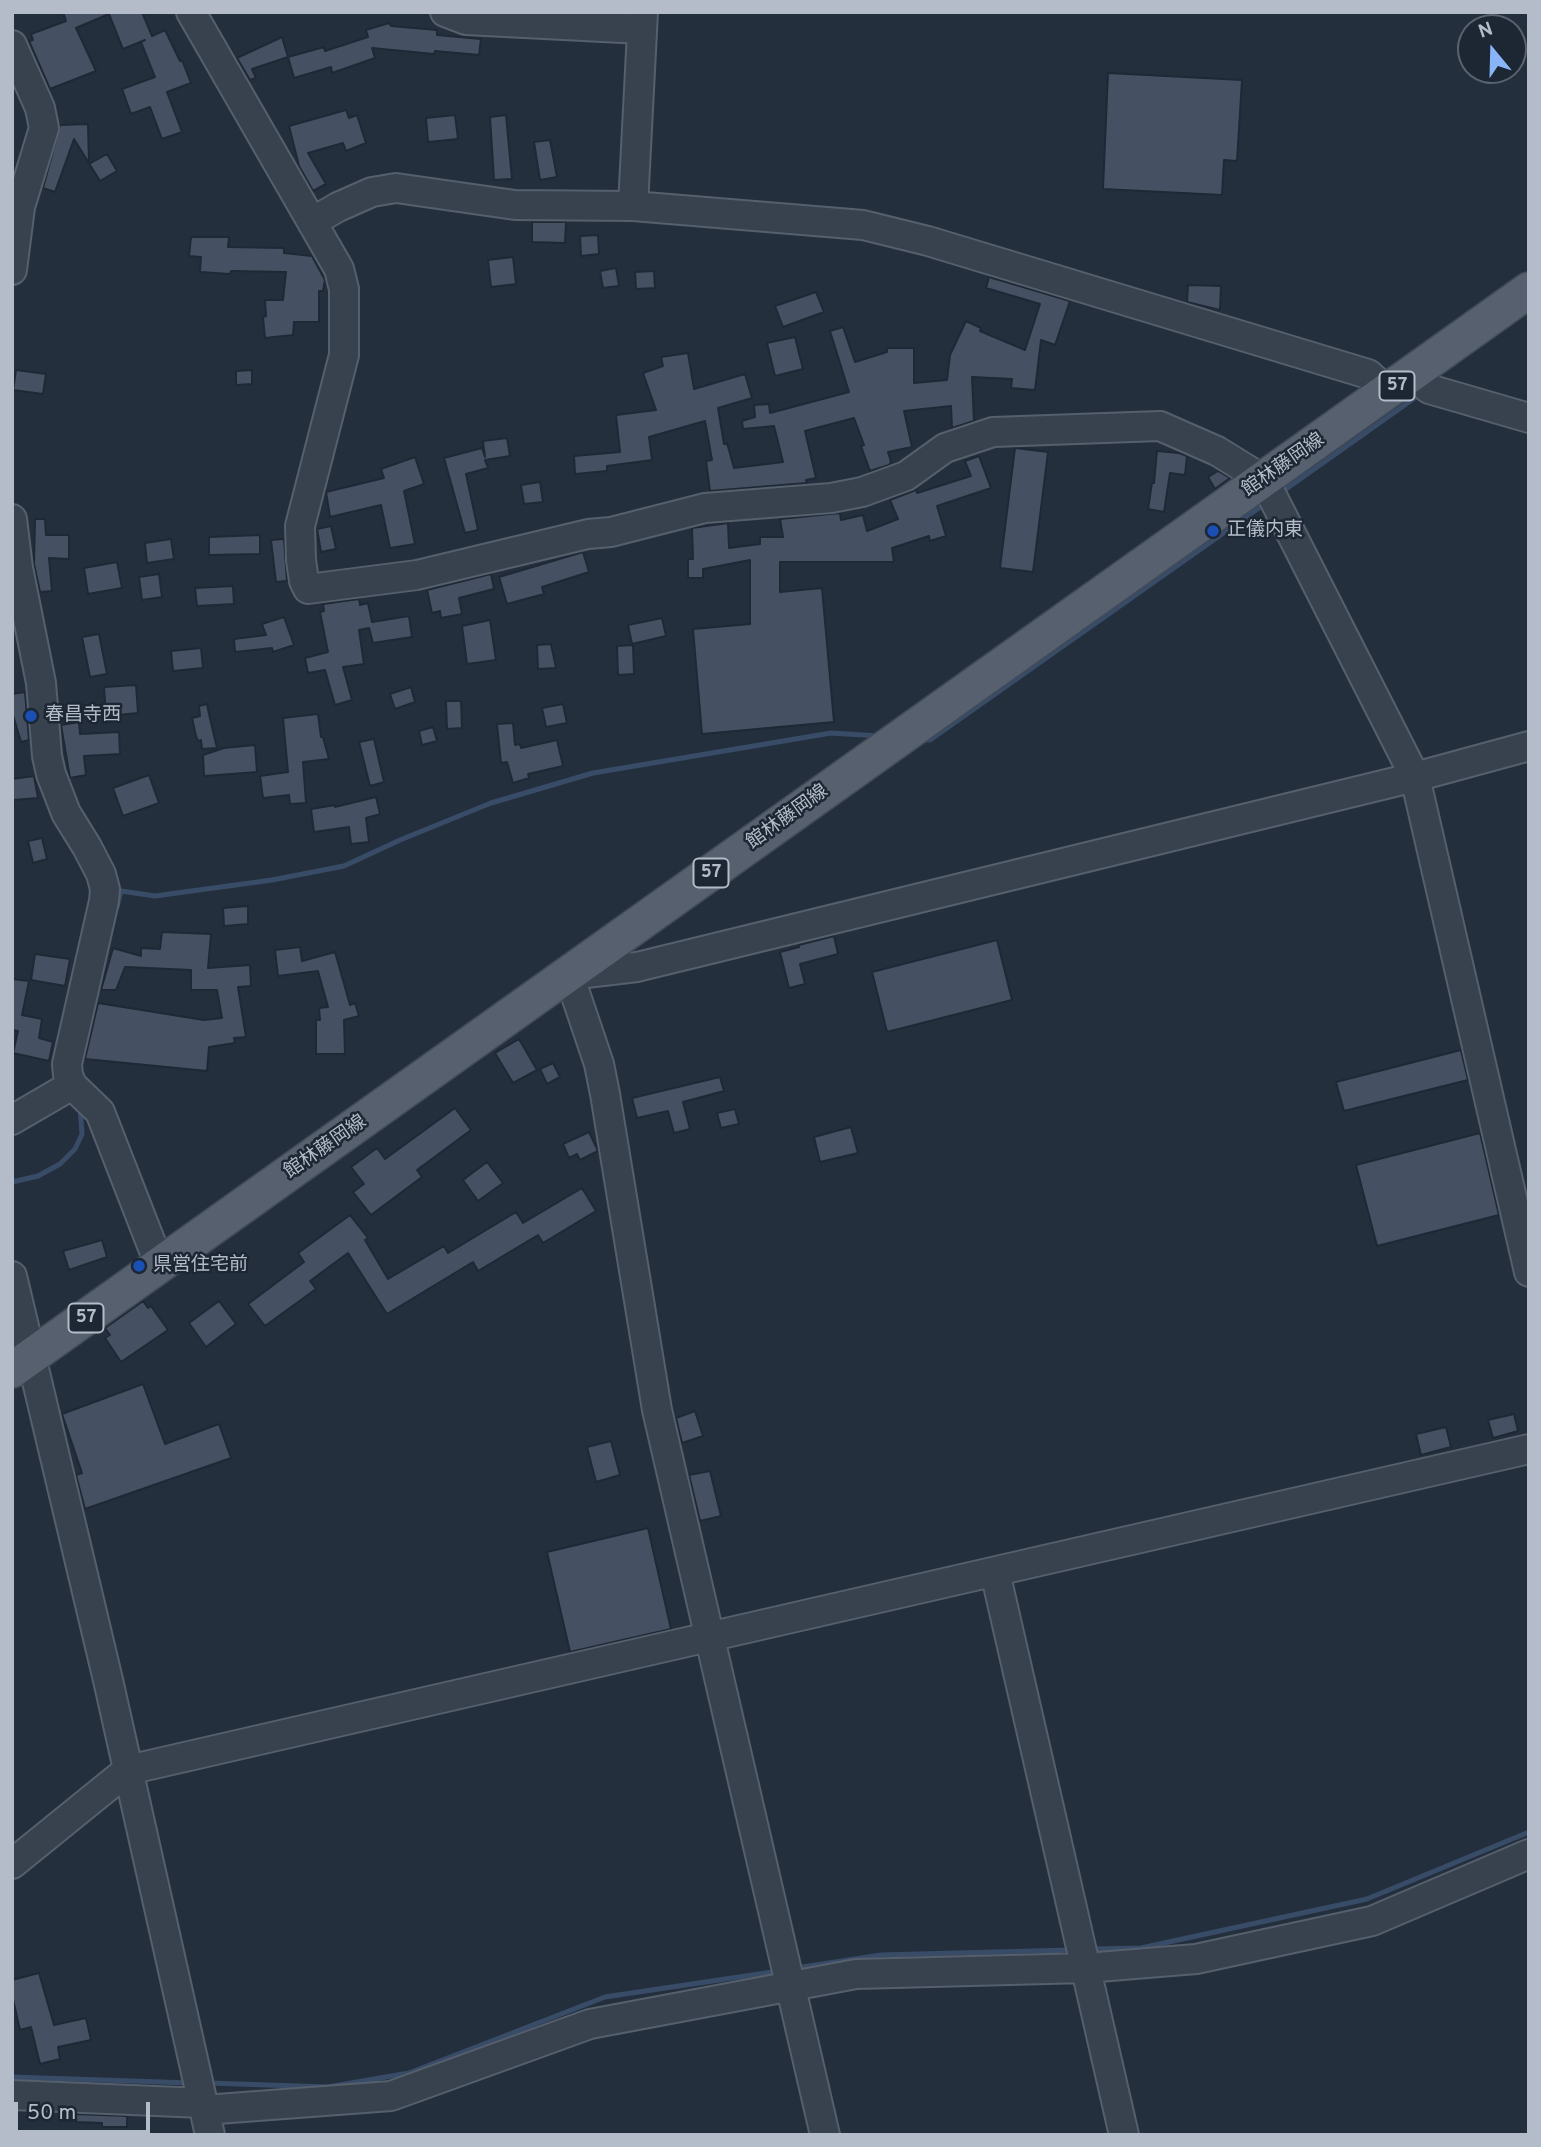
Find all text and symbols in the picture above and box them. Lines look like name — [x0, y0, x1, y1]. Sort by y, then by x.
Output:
north arrow — [1457, 14, 1527, 84]
text: N — [1475, 17, 1496, 45]
road number: 57 — [1380, 372, 1414, 400]
street label: 館林藤岡線 — [1239, 429, 1329, 503]
place label: 正儀内東 — [1227, 520, 1303, 542]
marker: 正儀内東 — [1205, 523, 1221, 539]
place label: 春昌寺西 — [45, 705, 121, 727]
marker: 春昌寺西 — [23, 708, 39, 724]
street label: 館林藤岡線 — [743, 781, 833, 855]
road number: 57 — [694, 858, 728, 888]
street label: 館林藤岡線 — [281, 1111, 371, 1185]
place label: 県営住宅前 — [153, 1255, 248, 1277]
marker: 県営住宅前 — [131, 1258, 147, 1274]
road number: 57 — [68, 1303, 104, 1332]
scale bar — [18, 2088, 154, 2132]
text: 50 m — [27, 2100, 76, 2127]

